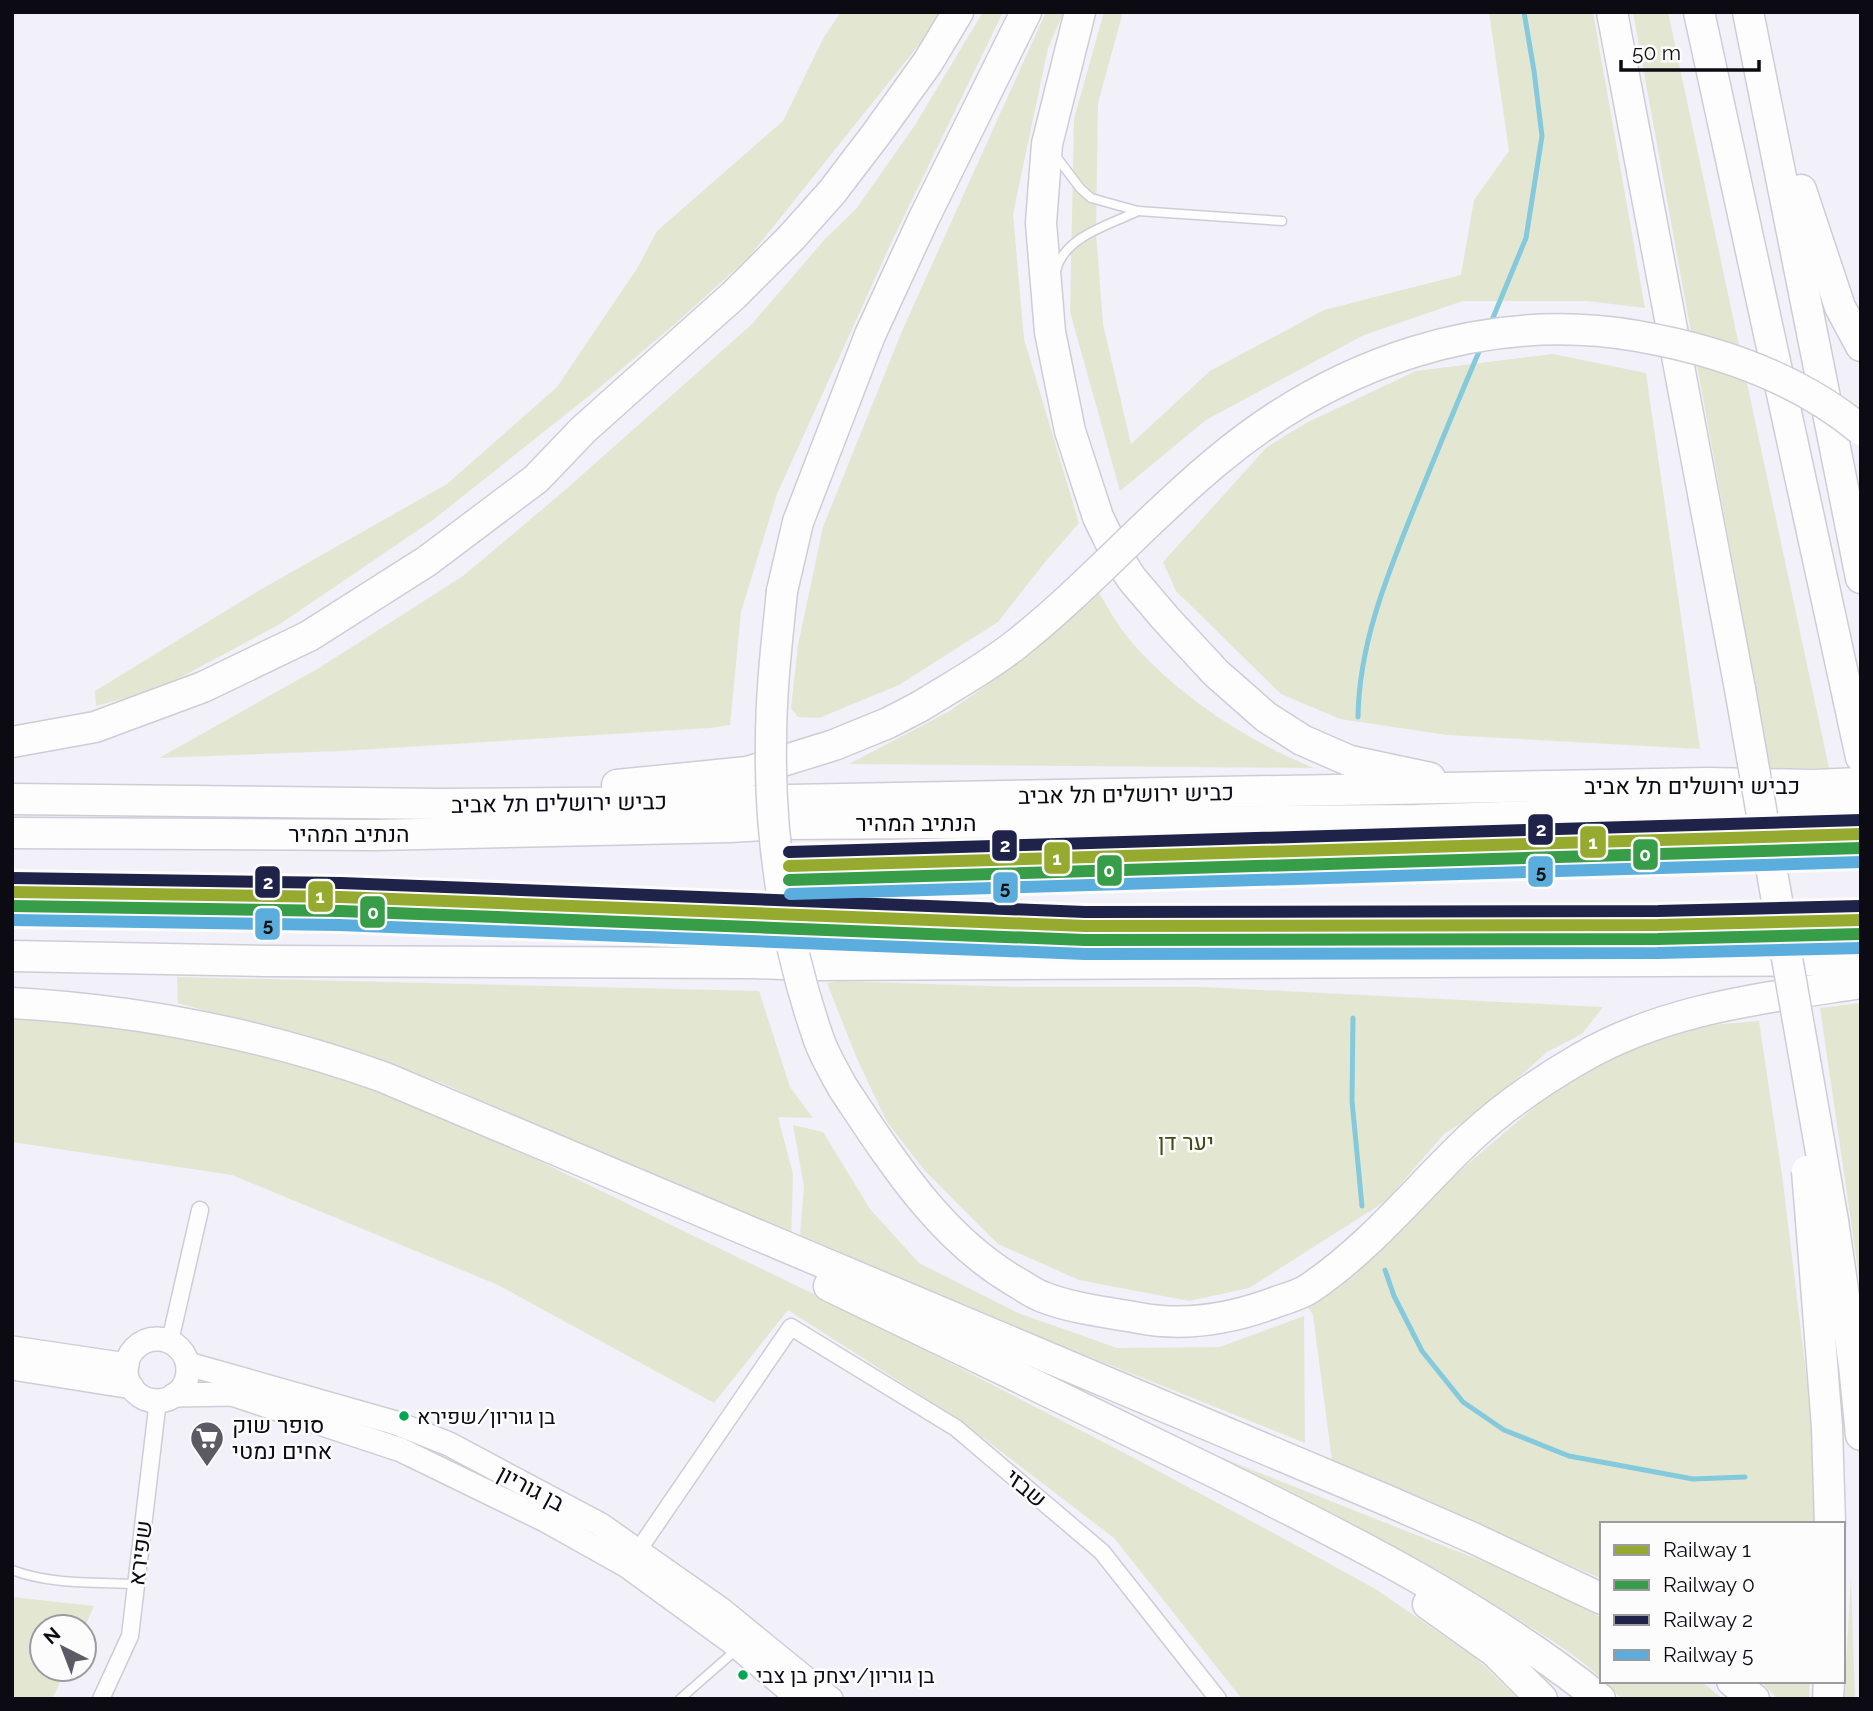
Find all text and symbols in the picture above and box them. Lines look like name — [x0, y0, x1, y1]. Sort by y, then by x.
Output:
scale bar — [1621, 28, 1759, 72]
text: 50 m — [1632, 40, 1681, 65]
street label: כביש ירושלים תל אביב — [1584, 772, 1800, 799]
street label: כביש ירושלים תל אביב — [1018, 778, 1234, 809]
street label: כביש ירושלים תל אביב — [451, 787, 667, 818]
street label: הנתיב המהיר — [856, 809, 977, 836]
line badge: 2 — [1527, 813, 1554, 846]
text: 2 — [1536, 818, 1546, 840]
street label: הנתיב המהיר — [289, 820, 410, 847]
line badge: 1 — [1579, 825, 1607, 859]
line badge: 2 — [991, 829, 1018, 862]
text: 1 — [1588, 831, 1598, 853]
text: 2 — [1000, 834, 1010, 856]
line badge: 0 — [1632, 838, 1659, 871]
line badge: 1 — [1043, 841, 1071, 875]
text: 0 — [1639, 843, 1651, 865]
text: 1 — [1052, 847, 1062, 869]
line badge: 0 — [1096, 854, 1123, 887]
line badge: 5 — [1527, 855, 1554, 888]
text: 0 — [1103, 859, 1115, 881]
text: 5 — [1536, 860, 1546, 882]
line badge: 2 — [254, 865, 281, 899]
text: 2 — [263, 871, 273, 893]
line badge: 5 — [992, 871, 1019, 904]
text: 5 — [1000, 876, 1010, 898]
line badge: 1 — [307, 880, 334, 913]
text: 1 — [315, 885, 325, 907]
line badge: 0 — [359, 895, 386, 929]
text: 0 — [367, 901, 379, 923]
line badge: 5 — [254, 907, 281, 941]
text: 5 — [263, 913, 273, 935]
park label: יער דן — [1158, 1128, 1214, 1155]
place label: בן גוריון/שפירא — [417, 1404, 555, 1429]
marker: בן גוריון/שפירא — [397, 1409, 411, 1423]
place label: סופר שוק אחים נמטי — [232, 1411, 332, 1464]
supermarket icon: סופר שוק אחים נמטי — [188, 1419, 226, 1468]
street label: בן גוריון — [493, 1459, 569, 1516]
street label: שבזי — [1000, 1463, 1052, 1513]
street label: שפירא — [122, 1519, 157, 1587]
legend — [1600, 1522, 1845, 1683]
text: Railway 1 — [1663, 1537, 1751, 1562]
text: Railway 0 — [1663, 1572, 1755, 1597]
text: Railway 2 — [1663, 1607, 1753, 1632]
north arrow — [28, 1613, 98, 1683]
text: N — [39, 1622, 64, 1648]
text: Railway 5 — [1663, 1642, 1753, 1667]
place label: בן גוריון/יצחק בן צבי — [756, 1663, 935, 1688]
marker: בן גוריון/יצחק בן צבי — [736, 1668, 750, 1682]

